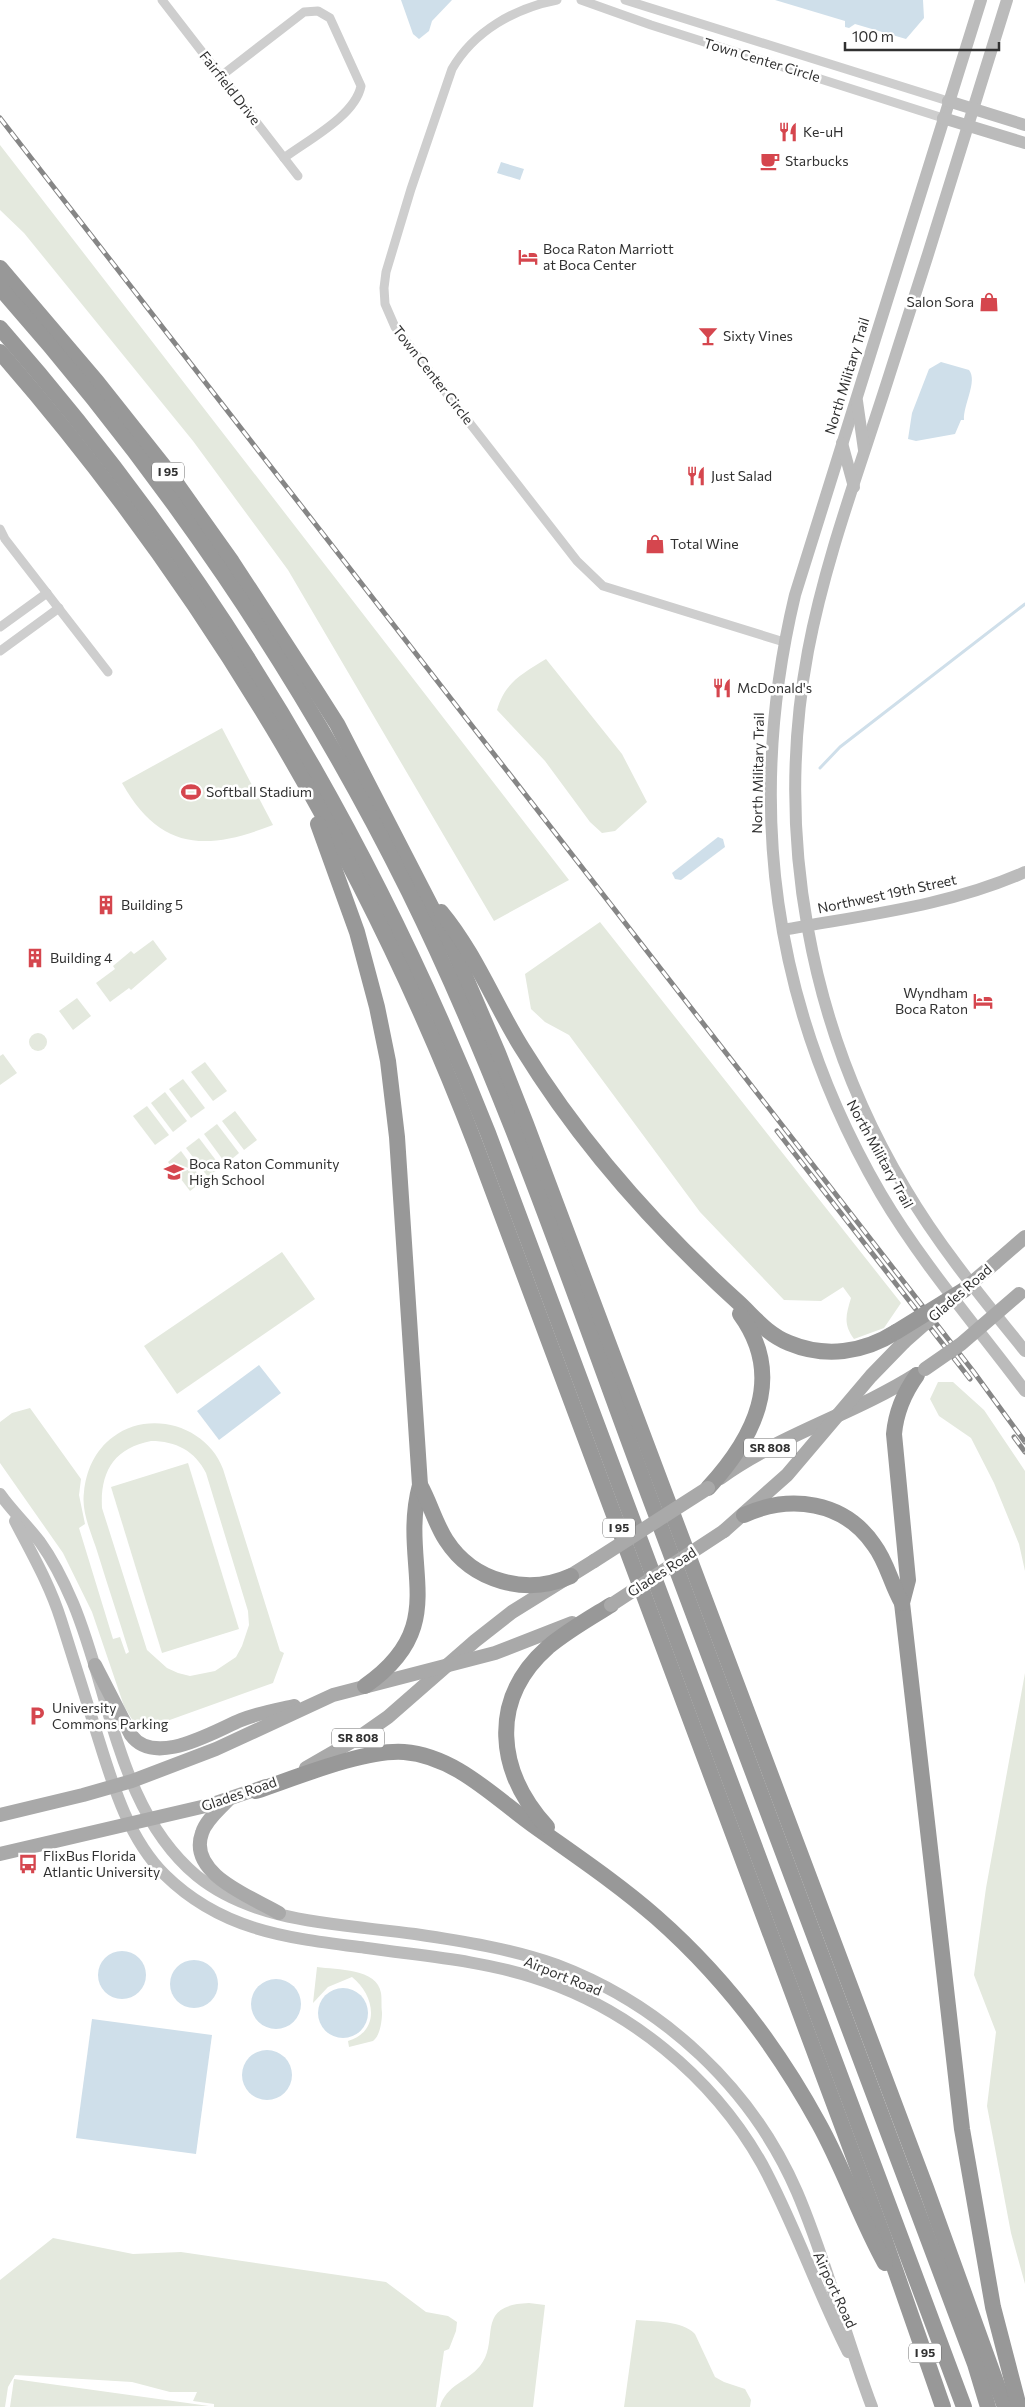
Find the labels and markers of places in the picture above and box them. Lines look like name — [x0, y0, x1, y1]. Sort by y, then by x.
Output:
restaurant icon: Ke-uH — [777, 121, 799, 143]
place label: Ke-uH — [803, 123, 844, 140]
cafe icon: Starbucks — [759, 150, 781, 172]
place label: Starbucks — [785, 152, 849, 169]
place label: Boca Raton Marriott at Boca Center — [543, 240, 674, 273]
hotel icon: Boca Raton Marriott at Boca Center — [517, 246, 539, 268]
shop icon: Salon Sora — [978, 291, 1000, 313]
place label: Salon Sora — [906, 293, 974, 310]
bar icon: Sixty Vines — [697, 325, 719, 347]
place label: Sixty Vines — [723, 327, 793, 344]
restaurant icon: Just Salad — [685, 465, 707, 487]
place label: Just Salad — [711, 467, 772, 484]
shop icon: Total Wine — [644, 533, 666, 555]
place label: Total Wine — [670, 535, 739, 552]
restaurant icon: McDonald's — [711, 677, 733, 699]
place label: McDonald's — [737, 679, 812, 696]
sports icon: Softball Stadium — [180, 781, 202, 803]
place label: Softball Stadium — [206, 783, 312, 800]
building icon: Building 5 — [95, 894, 117, 916]
place label: Building 5 — [121, 896, 183, 913]
building icon: Building 4 — [24, 947, 46, 969]
place label: Building 4 — [50, 949, 113, 966]
place label: Wyndham Boca Raton — [895, 984, 968, 1017]
hotel icon: Wyndham Boca Raton — [972, 990, 994, 1012]
place label: Boca Raton Community High School — [189, 1155, 340, 1188]
school or university icon: Boca Raton Community High School — [163, 1161, 185, 1183]
place label: University Commons Parking — [52, 1699, 169, 1732]
parking icon: University Commons Parking — [26, 1705, 48, 1727]
place label: FlixBus Florida Atlantic University — [43, 1847, 160, 1880]
bus stop icon: FlixBus Florida Atlantic University — [17, 1853, 39, 1875]

